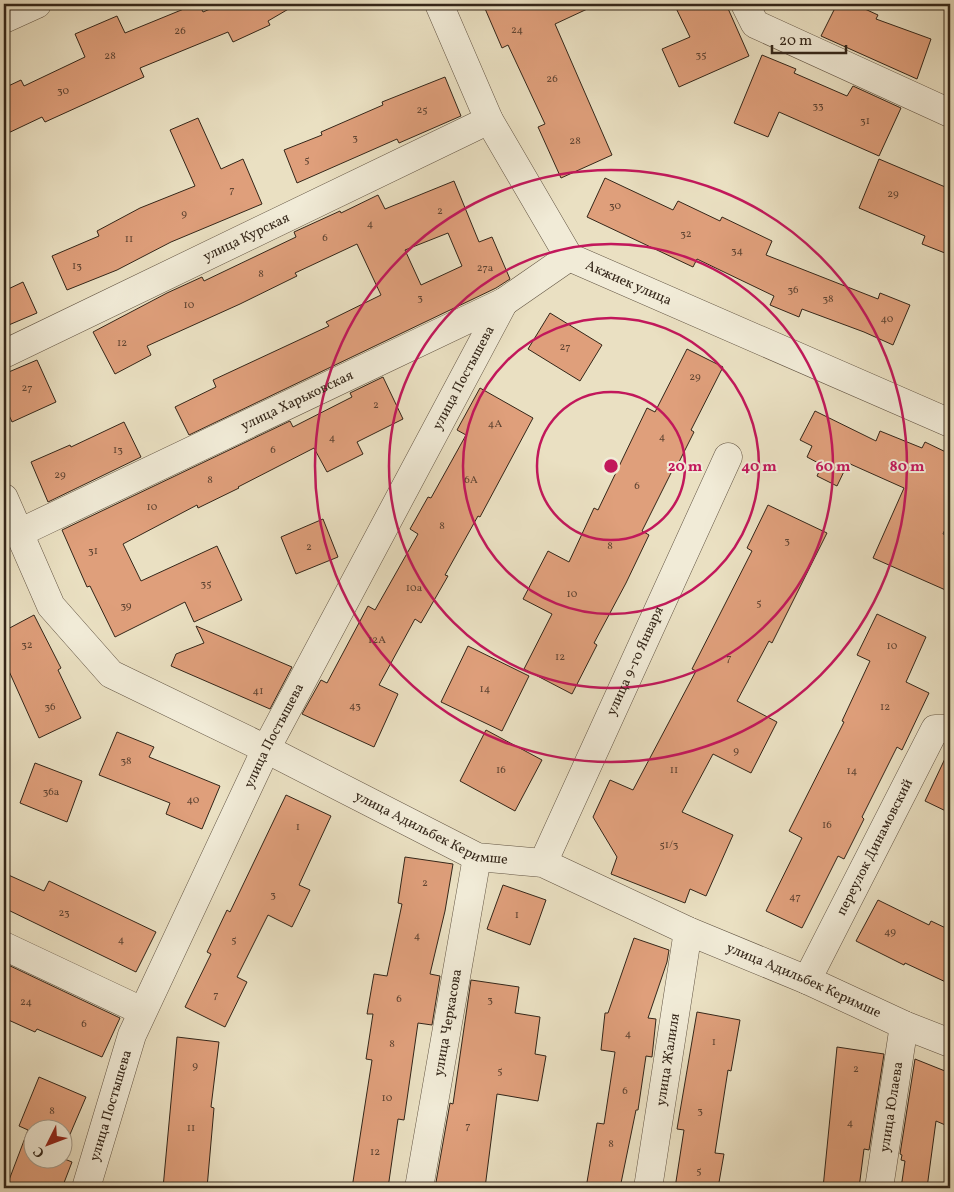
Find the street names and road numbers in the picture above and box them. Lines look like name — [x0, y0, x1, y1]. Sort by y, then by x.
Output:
street label: улица Курская — [200, 208, 293, 266]
street label: Акжиек улица — [582, 256, 675, 310]
street label: улица Постышева — [428, 323, 499, 433]
street label: улица Харьковская — [238, 366, 356, 435]
street label: улица 9-го Января — [602, 603, 668, 719]
street label: улица Постышева — [239, 680, 309, 791]
street label: переулок Динамовский — [832, 775, 918, 919]
street label: улица Адильбек Керимше — [351, 786, 509, 869]
street label: улица Адильбек Керимше — [723, 938, 885, 1023]
street label: улица Черкасова — [429, 967, 467, 1078]
street label: улица Жалиля — [651, 1012, 685, 1107]
street label: улица Постышева — [85, 1048, 136, 1164]
street label: улица Юлаева — [875, 1060, 908, 1154]

